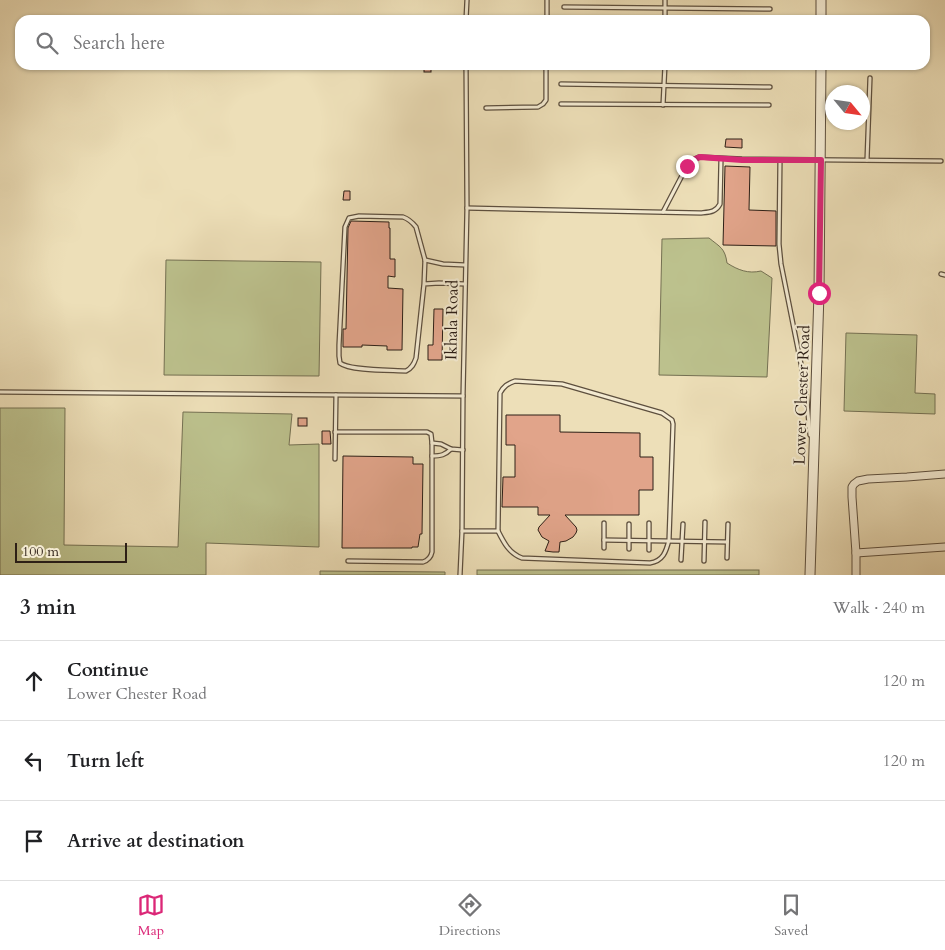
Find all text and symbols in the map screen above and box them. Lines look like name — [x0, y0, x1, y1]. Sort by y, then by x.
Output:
search box — [15, 15, 930, 70]
icon: search — [33, 29, 61, 57]
text: Search here — [73, 30, 165, 56]
north arrow — [825, 85, 870, 130]
route end — [676, 155, 699, 178]
street label: Ikhala Road — [440, 279, 464, 360]
route start — [808, 282, 831, 305]
street label: Lower Chester Road — [789, 324, 815, 465]
scale bar — [15, 540, 128, 563]
text: 100 m — [22, 542, 59, 561]
text: 3 min — [20, 593, 76, 622]
text: Walk · 240 m — [833, 597, 925, 619]
text: Continue — [67, 657, 149, 683]
icon: ahead — [20, 667, 48, 695]
text: 120 m — [883, 670, 925, 692]
text: Lower Chester Road — [67, 683, 207, 705]
icon: left — [20, 747, 48, 775]
text: Turn left — [67, 748, 144, 774]
text: 120 m — [883, 750, 925, 772]
icon: arrive — [20, 827, 48, 855]
text: Arrive at destination — [67, 828, 244, 854]
tab: Map — [137, 891, 165, 940]
tab: Directions — [439, 891, 500, 940]
tab: Saved — [774, 891, 808, 940]

